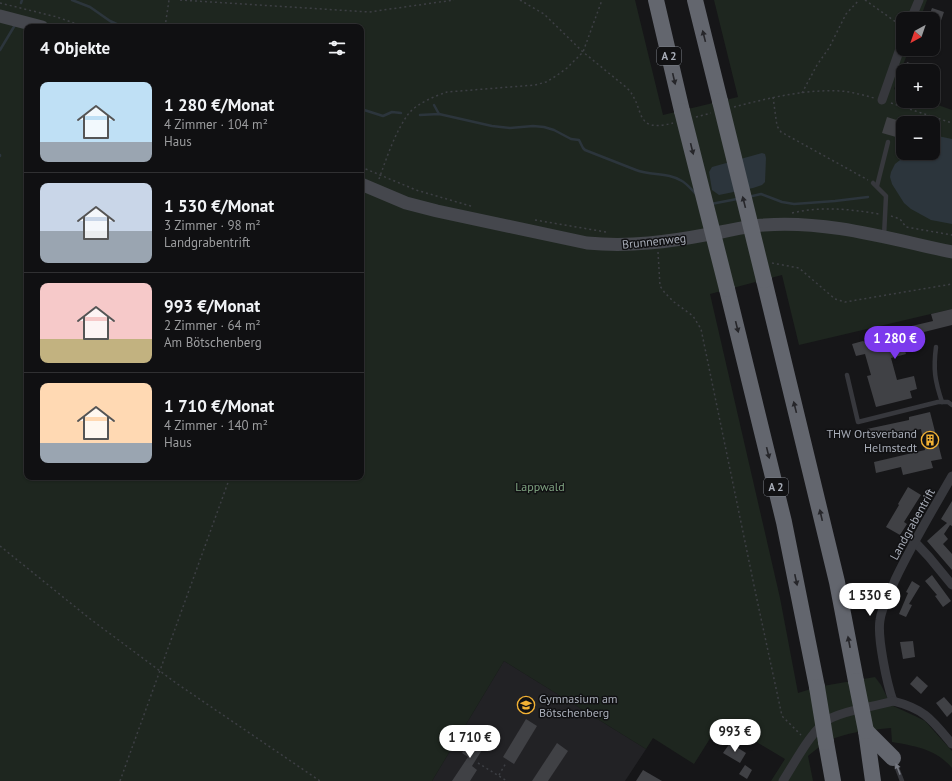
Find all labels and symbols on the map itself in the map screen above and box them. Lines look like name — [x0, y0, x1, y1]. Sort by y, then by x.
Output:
north arrow — [896, 12, 940, 56]
one-way arrow — [701, 30, 707, 42]
road number: A 2 — [657, 47, 681, 65]
one-way arrow — [672, 73, 678, 85]
one-way arrow — [689, 143, 695, 155]
one-way arrow — [741, 195, 747, 208]
street label: Brunnenweg — [621, 230, 687, 252]
one-way arrow — [734, 321, 740, 333]
pin: 1 280 € — [858, 326, 932, 360]
one-way arrow — [791, 401, 797, 413]
place label: THW Ortsverband Helmstedt — [826, 426, 917, 455]
building icon: THW Ortsverband Helmstedt — [920, 430, 940, 450]
one-way arrow — [765, 448, 771, 460]
road number: A 2 — [764, 478, 788, 496]
park label: Lappwald — [515, 479, 565, 494]
street label: Landgrabentrift — [886, 486, 938, 562]
one-way arrow — [817, 509, 823, 522]
one-way arrow — [793, 574, 799, 586]
pin: 1 530 € — [833, 583, 907, 617]
one-way arrow — [845, 636, 851, 648]
place label: Gymnasium am Bötschenberg — [539, 691, 618, 720]
school or university icon: Gymnasium am Bötschenberg — [516, 695, 536, 715]
pin: 993 € — [707, 719, 763, 753]
pin: 1 710 € — [433, 725, 507, 759]
one-way arrow — [894, 763, 900, 775]

